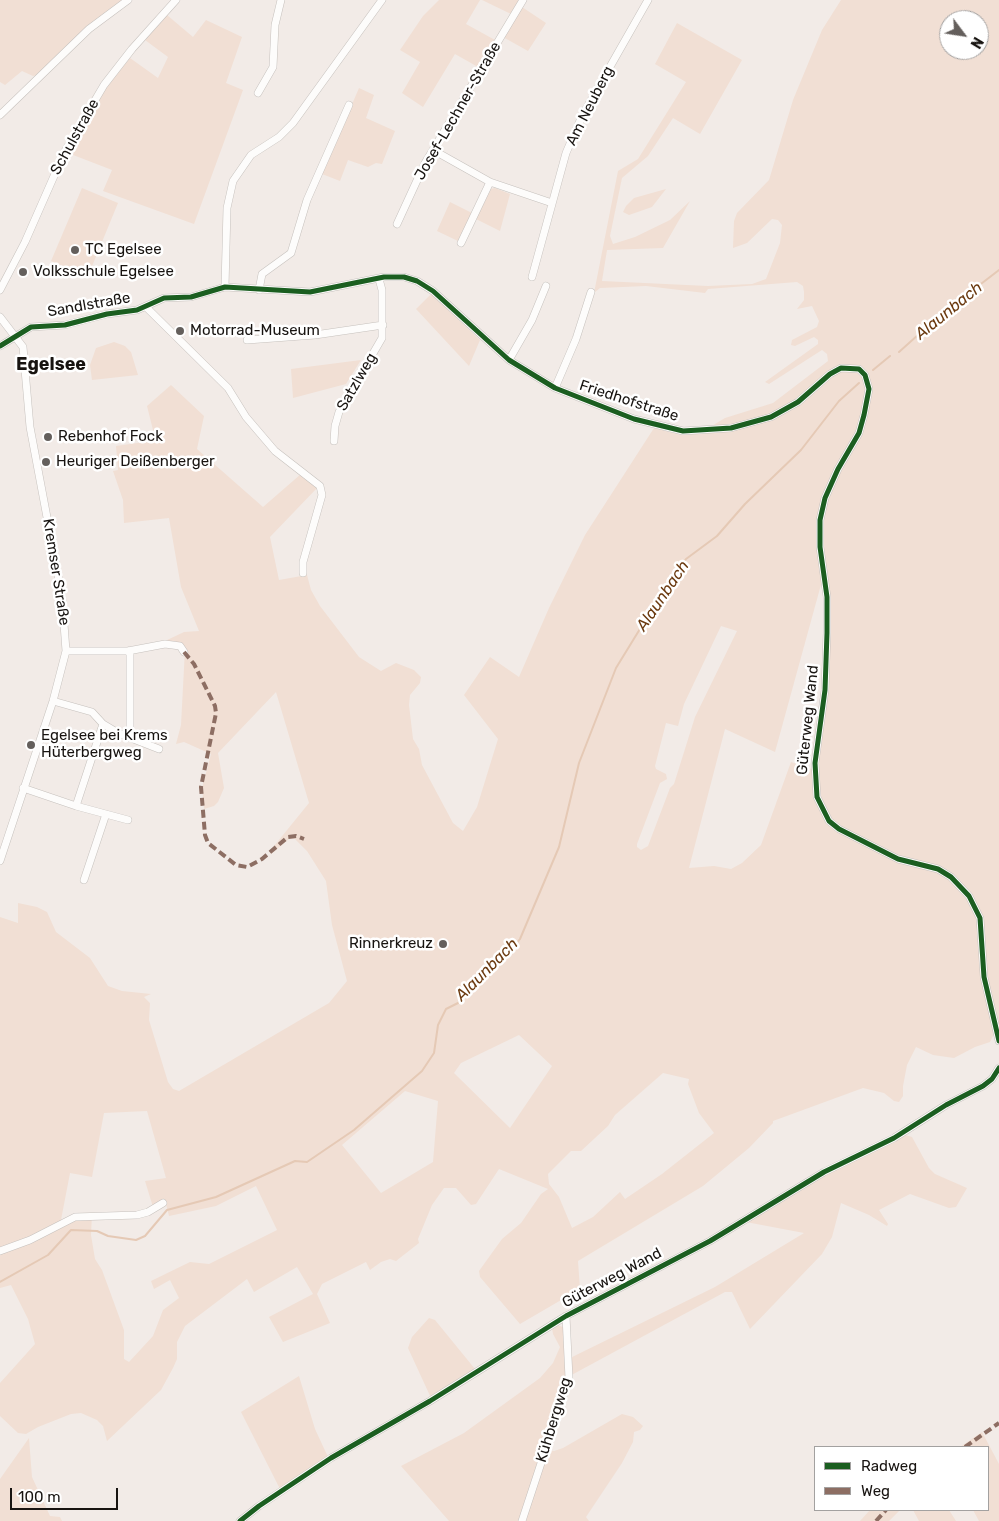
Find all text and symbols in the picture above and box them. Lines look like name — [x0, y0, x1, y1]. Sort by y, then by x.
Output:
north arrow — [939, 10, 989, 60]
text: N — [967, 34, 986, 51]
street label: Josef-Lechner-Straße — [411, 39, 505, 183]
street label: Am Neuberg — [562, 63, 618, 149]
street label: Schulstraße — [47, 96, 103, 178]
place label: TC Egelsee — [85, 241, 162, 259]
marker: TC Egelsee — [69, 244, 81, 256]
place label: Volksschule Egelsee — [33, 263, 174, 281]
marker: Volksschule Egelsee — [17, 266, 29, 278]
water label: Alaunbach — [912, 278, 986, 344]
street label: Sandlstraße — [46, 289, 132, 321]
place label: Motorrad-Museum — [190, 322, 320, 340]
marker: Motorrad-Museum — [174, 325, 186, 337]
street label: Satzlweg — [333, 350, 381, 414]
district label: Egelsee — [16, 354, 86, 376]
street label: Friedhofstraße — [577, 376, 681, 426]
place label: Rebenhof Fock — [58, 428, 163, 446]
marker: Rebenhof Fock — [42, 431, 54, 443]
place label: Heuriger Deißenberger — [56, 453, 215, 471]
marker: Heuriger Deißenberger — [40, 456, 52, 468]
street label: Kremser Straße — [39, 517, 73, 627]
water label: Alaunbach — [632, 557, 694, 635]
street label: Güterweg Wand — [793, 664, 823, 776]
place label: Egelsee bei Krems Hüterbergweg — [41, 727, 168, 762]
marker: Egelsee bei Krems Hüterbergweg — [25, 739, 37, 751]
place label: Rinnerkreuz — [349, 935, 433, 953]
water label: Alaunbach — [452, 935, 522, 1005]
marker: Rinnerkreuz — [437, 938, 449, 950]
street label: Güterweg Wand — [559, 1244, 665, 1312]
street label: Kühbergweg — [533, 1375, 575, 1465]
legend — [814, 1446, 989, 1511]
text: Radweg — [861, 1457, 917, 1475]
scale bar — [12, 1478, 120, 1510]
text: Weg — [861, 1482, 890, 1500]
text: 100 m — [18, 1488, 60, 1506]

